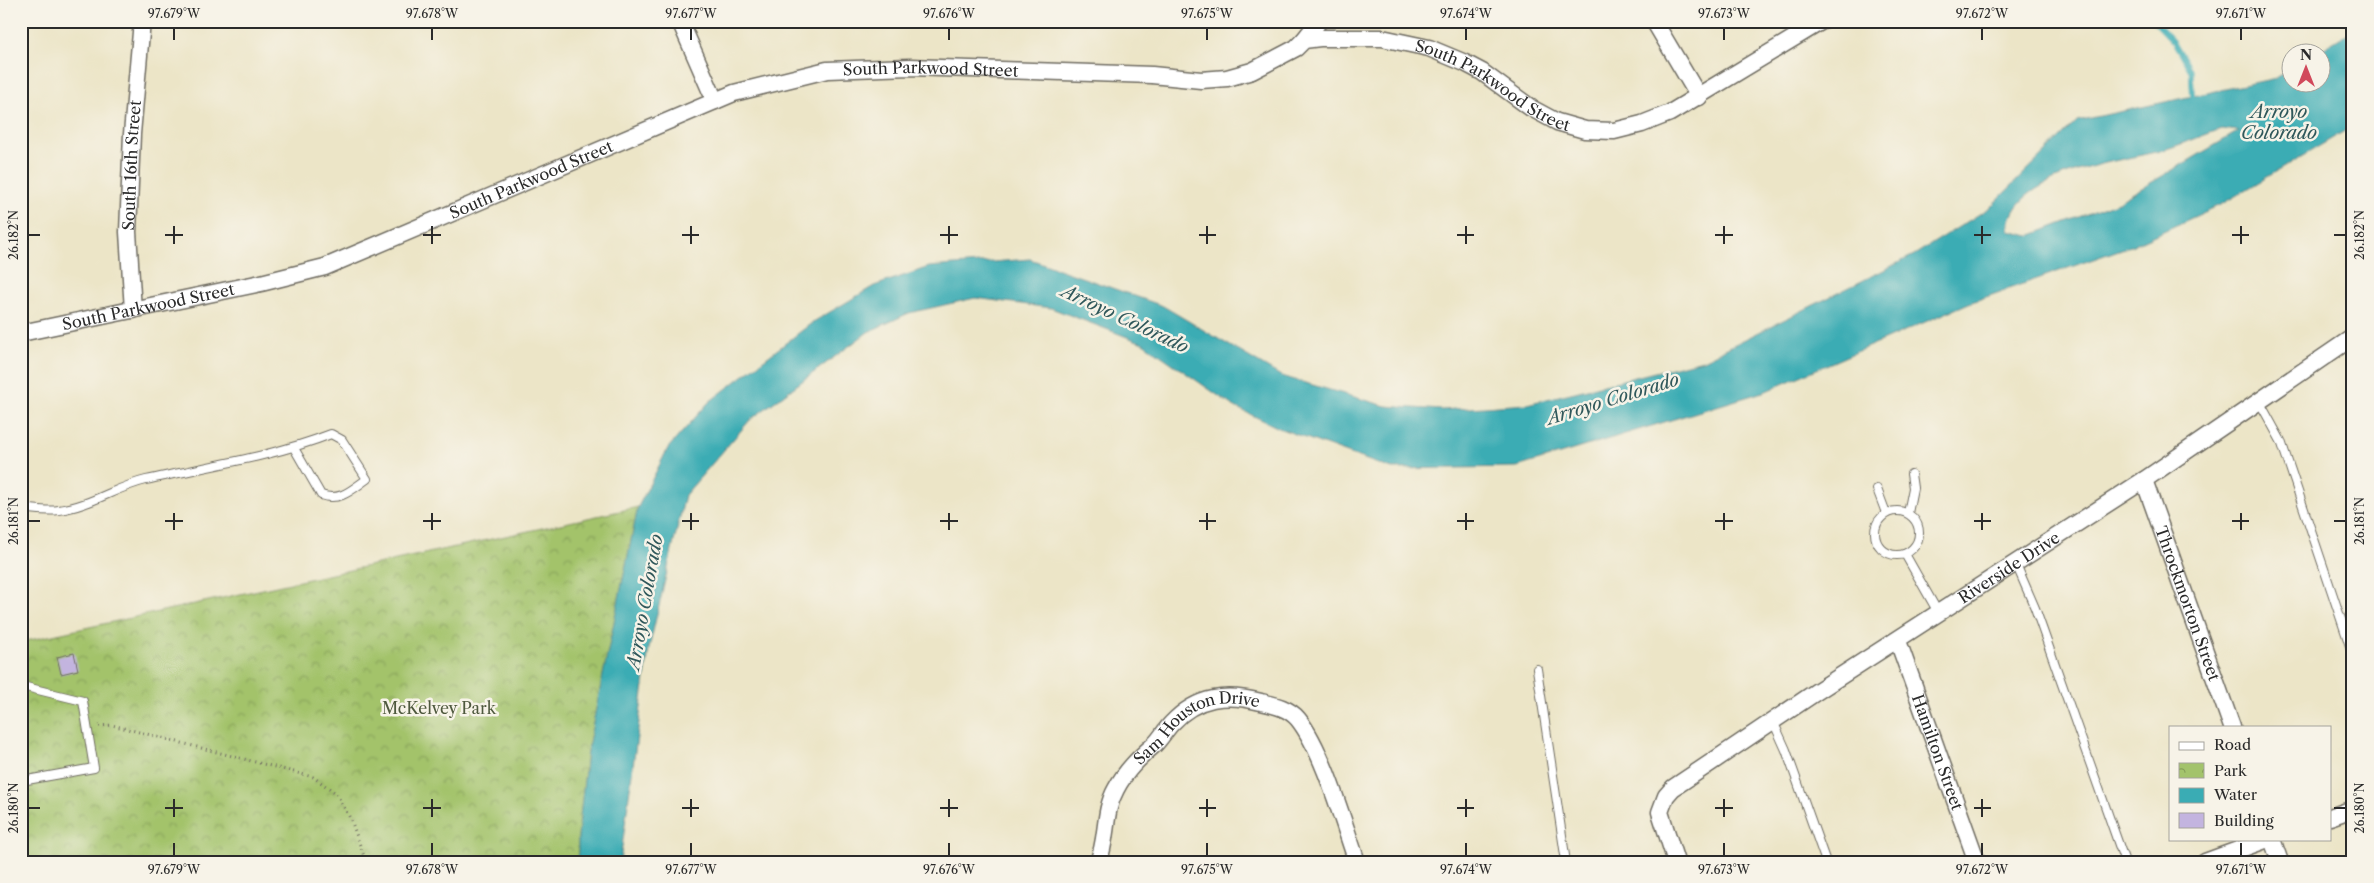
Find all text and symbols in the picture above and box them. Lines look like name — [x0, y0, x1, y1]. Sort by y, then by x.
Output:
text: 97.679°W — [148, 6, 201, 21]
text: 97.678°W — [406, 6, 459, 21]
text: 97.677°W — [665, 6, 717, 21]
text: 97.676°W — [923, 6, 976, 21]
text: 97.675°W — [1181, 6, 1234, 21]
text: 97.674°W — [1440, 6, 1493, 21]
text: 97.673°W — [1698, 6, 1751, 21]
text: 97.672°W — [1956, 6, 2009, 21]
text: 97.671°W — [2216, 6, 2267, 21]
street label: South Parkwood Street — [1413, 35, 1573, 135]
north arrow — [2282, 42, 2332, 92]
text: N — [2300, 46, 2312, 64]
street label: South Parkwood Street — [842, 57, 1019, 81]
street label: South 16th Street — [118, 99, 145, 231]
water label: Arroyo Colorado — [2241, 101, 2317, 144]
street label: South Parkwood Street — [446, 136, 616, 223]
text: 26.182°N — [6, 210, 21, 260]
text: 26.182°N — [2352, 210, 2367, 260]
street label: South Parkwood Street — [60, 279, 237, 334]
water label: Arroyo Colorado — [1055, 279, 1192, 358]
water label: Arroyo Colorado — [1541, 368, 1682, 430]
text: 26.181°N — [6, 497, 21, 545]
text: 26.181°N — [2352, 497, 2367, 545]
street label: Throckmorton Street — [2151, 523, 2225, 684]
street label: Riverside Drive — [1954, 527, 2063, 607]
water label: Arroyo Colorado — [622, 532, 668, 674]
street label: Sam Houston Drive — [1129, 687, 1262, 769]
street label: Hamilton Street — [1908, 691, 1968, 813]
park label: McKelvey Park — [382, 698, 497, 718]
legend — [2169, 726, 2332, 840]
text: Road — [2214, 735, 2251, 754]
text: Park — [2214, 761, 2248, 780]
text: 26.180°N — [6, 783, 21, 833]
text: 26.180°N — [2352, 783, 2367, 833]
text: Water — [2213, 785, 2258, 804]
text: Building — [2214, 811, 2274, 830]
text: 97.679°W — [148, 862, 201, 877]
text: 97.678°W — [406, 862, 459, 877]
text: 97.677°W — [665, 862, 717, 877]
text: 97.676°W — [923, 862, 976, 877]
text: 97.675°W — [1181, 862, 1234, 877]
text: 97.674°W — [1440, 862, 1493, 877]
text: 97.673°W — [1698, 862, 1751, 877]
text: 97.672°W — [1956, 862, 2009, 877]
text: 97.671°W — [2216, 862, 2267, 877]

